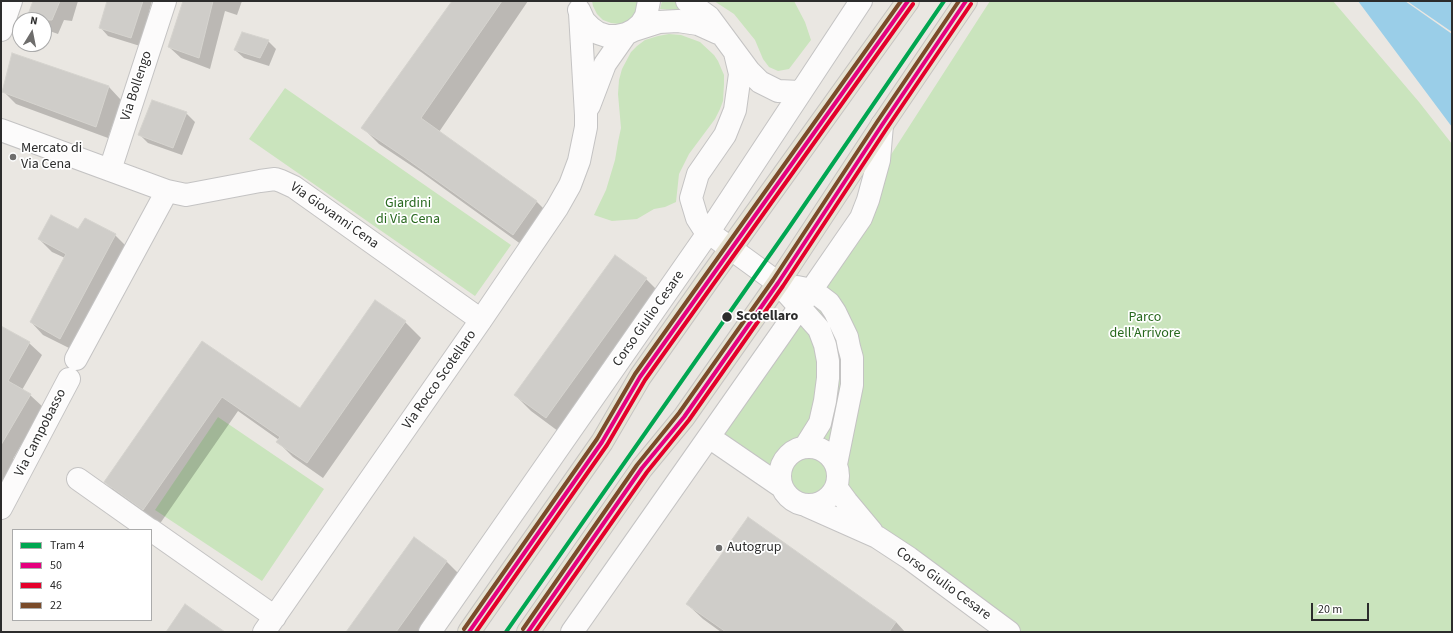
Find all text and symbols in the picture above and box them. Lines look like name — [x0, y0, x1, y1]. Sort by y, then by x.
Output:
north arrow — [12, 12, 52, 52]
text: N — [29, 13, 39, 29]
street label: Via Bollengo — [118, 49, 156, 123]
place label: Mercato di Via Cena — [21, 141, 82, 174]
marker: Mercato di Via Cena — [8, 152, 18, 162]
street label: Via Giovanni Cena — [286, 179, 382, 253]
park label: Giardini di Via Cena — [376, 196, 440, 228]
street label: Corso Giulio Cesare — [610, 268, 688, 370]
place label: Scotellaro — [736, 309, 798, 325]
marker: Scotellaro — [720, 310, 734, 324]
park label: Parco dell'Arrivore — [1109, 310, 1181, 342]
street label: Via Rocco Scotellaro — [399, 327, 481, 433]
street label: Via Campobasso — [12, 386, 70, 480]
legend — [12, 529, 152, 621]
text: Tram 4 — [50, 537, 84, 554]
place label: Autogrup — [727, 540, 782, 556]
marker: Autogrup — [714, 543, 724, 553]
street label: Corso Giulio Cesare — [892, 544, 994, 624]
text: 50 — [50, 557, 62, 574]
text: 46 — [50, 577, 62, 594]
scale bar — [1313, 595, 1371, 621]
text: 22 — [50, 597, 62, 614]
text: 20 m — [1318, 601, 1342, 618]

